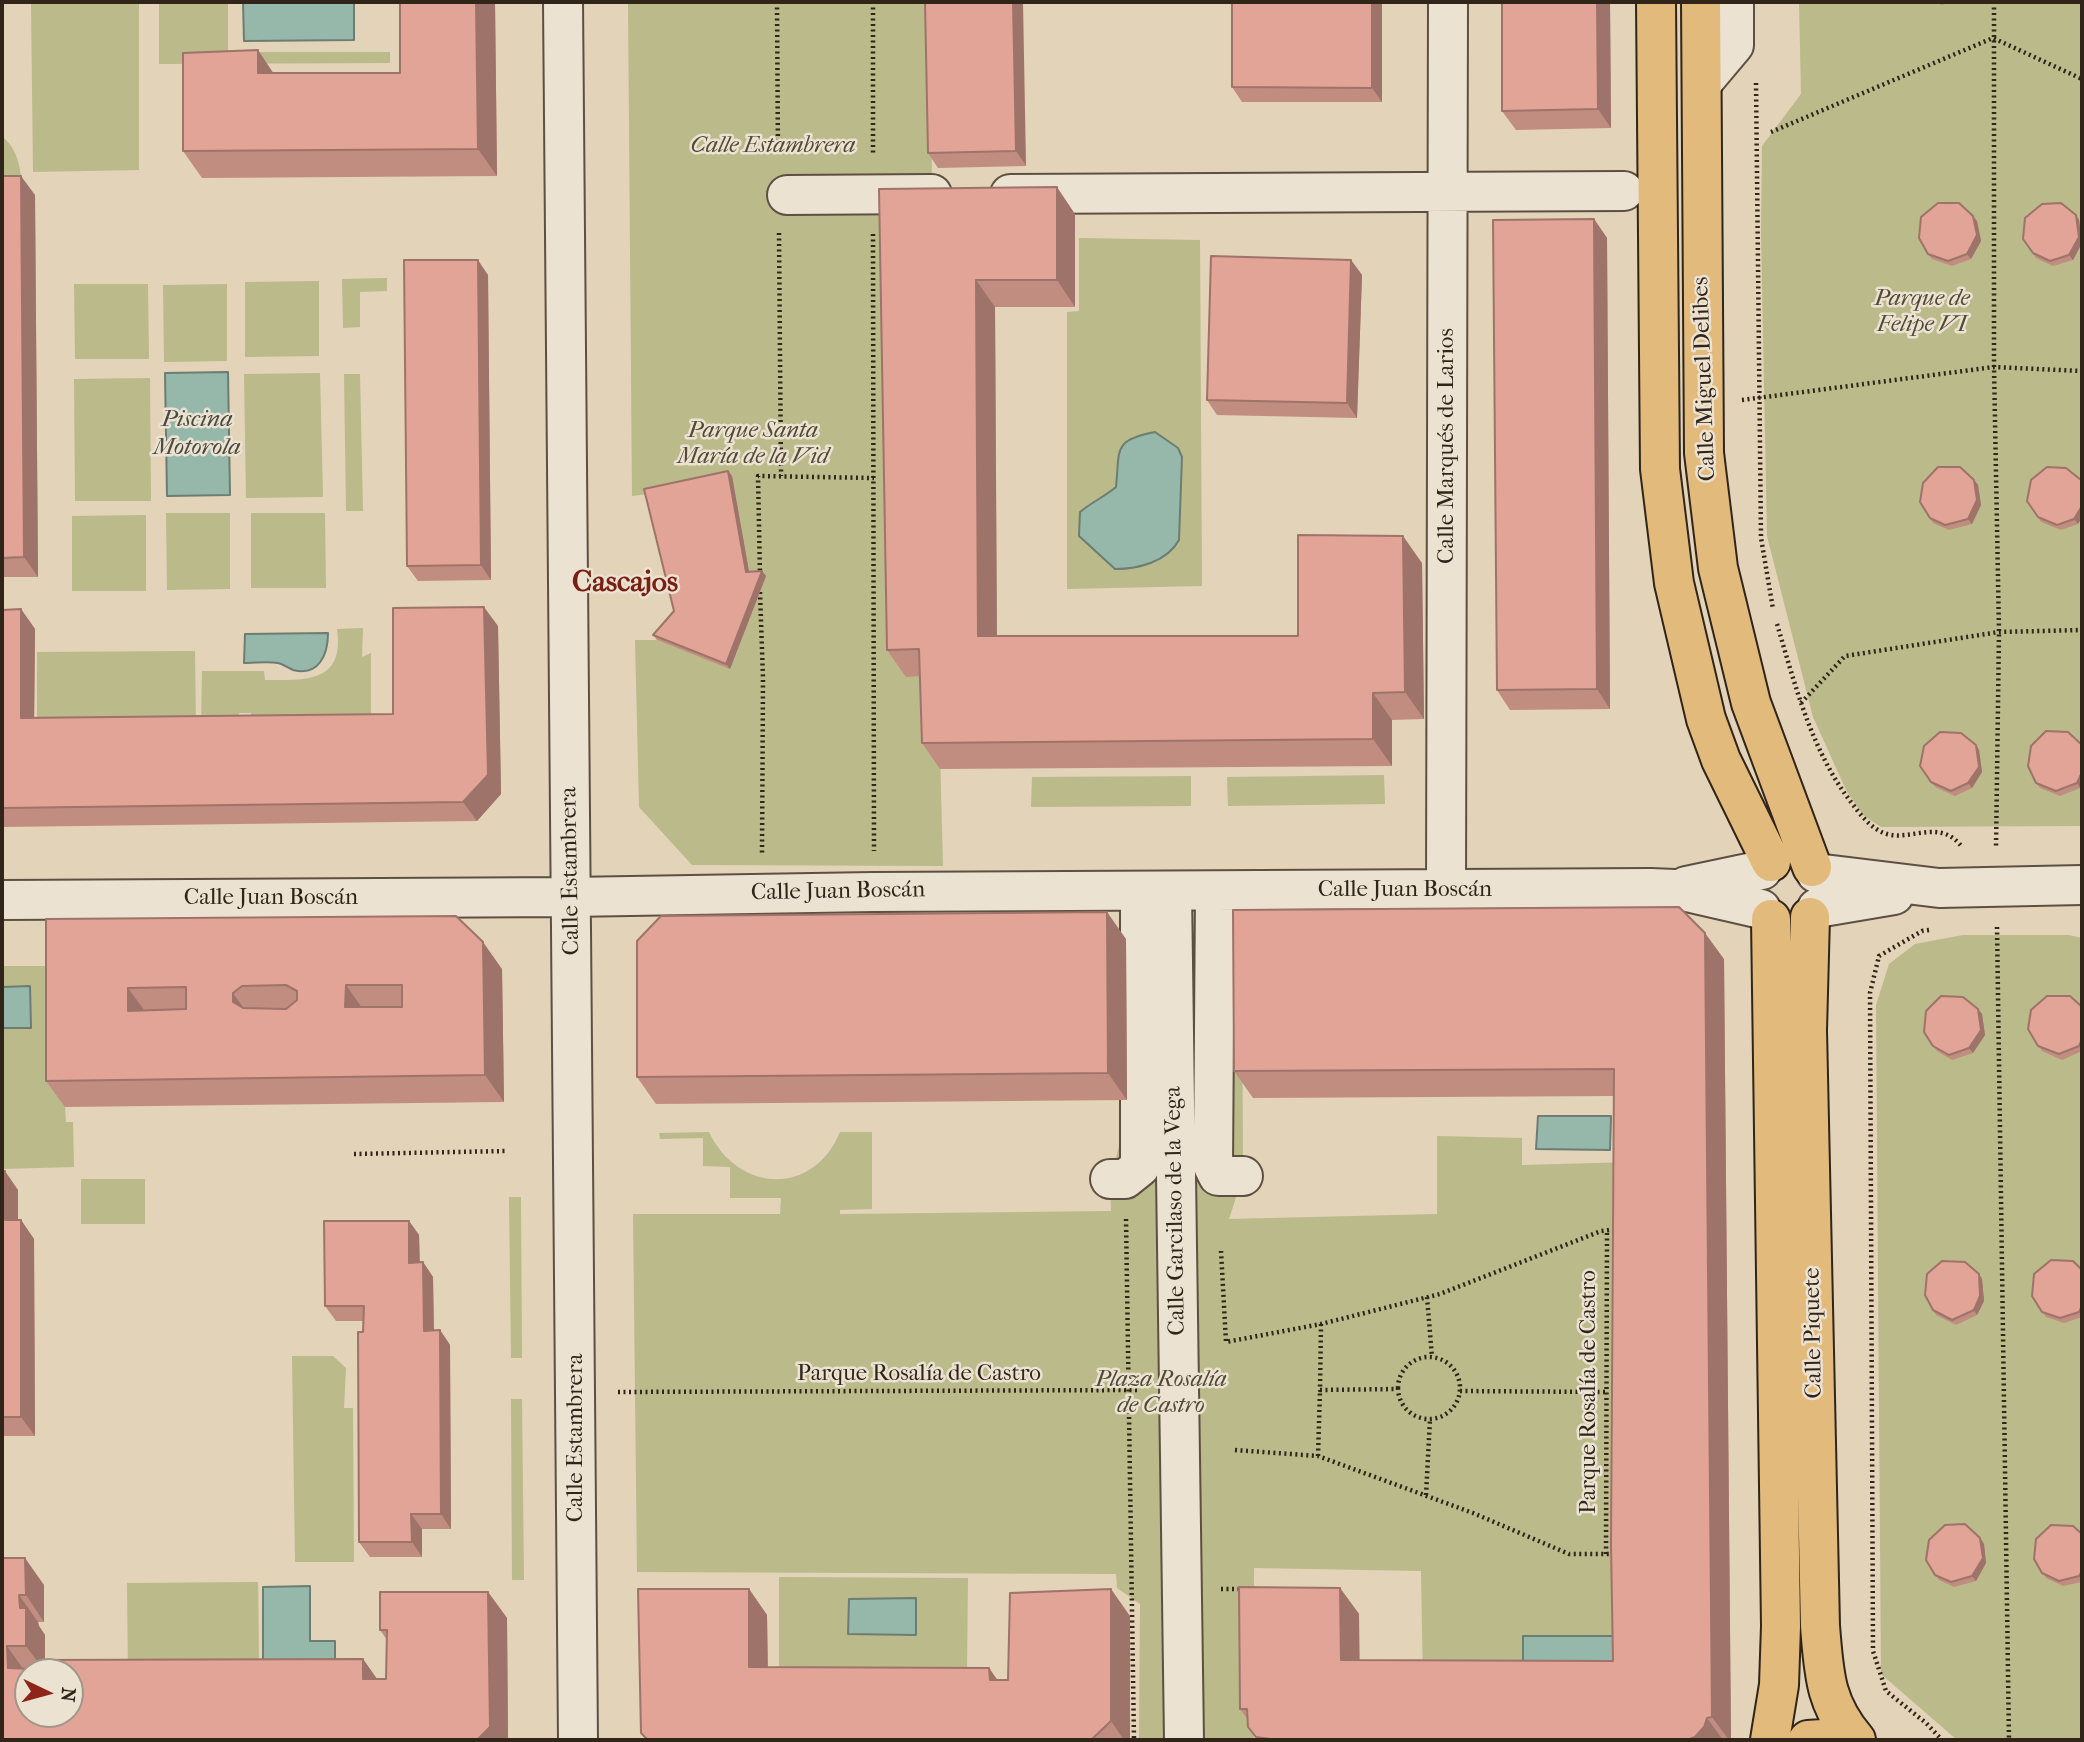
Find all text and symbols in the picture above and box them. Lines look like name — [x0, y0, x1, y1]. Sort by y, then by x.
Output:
park label: Calle Estambrera — [690, 132, 856, 160]
street label: Calle Miguel Delibes — [1688, 276, 1722, 482]
park label: Parque de Felipe VI — [1874, 285, 1970, 339]
street label: Calle Marqués de Larios — [1433, 328, 1461, 564]
water label: Piscina Motorola — [153, 406, 241, 462]
park label: Parque Santa María de la Vid — [677, 417, 829, 471]
district label: Cascajos — [572, 566, 678, 602]
street label: Calle Estambrera — [556, 786, 586, 956]
street label: Calle Juan Boscán — [1318, 876, 1492, 904]
street label: Calle Juan Boscán — [751, 877, 925, 907]
street label: Calle Juan Boscán — [184, 884, 358, 912]
street label: Calle Garcilaso de la Vega — [1160, 1086, 1192, 1336]
street label: Calle Piquete — [1799, 1267, 1829, 1399]
street label: Parque Rosalía de Castro — [1575, 1270, 1603, 1514]
street label: Calle Estambrera — [562, 1354, 590, 1522]
street label: Parque Rosalía de Castro — [797, 1360, 1041, 1388]
park label: Plaza Rosalía de Castro — [1095, 1366, 1227, 1420]
north arrow — [14, 1658, 84, 1728]
text: N — [56, 1687, 80, 1703]

